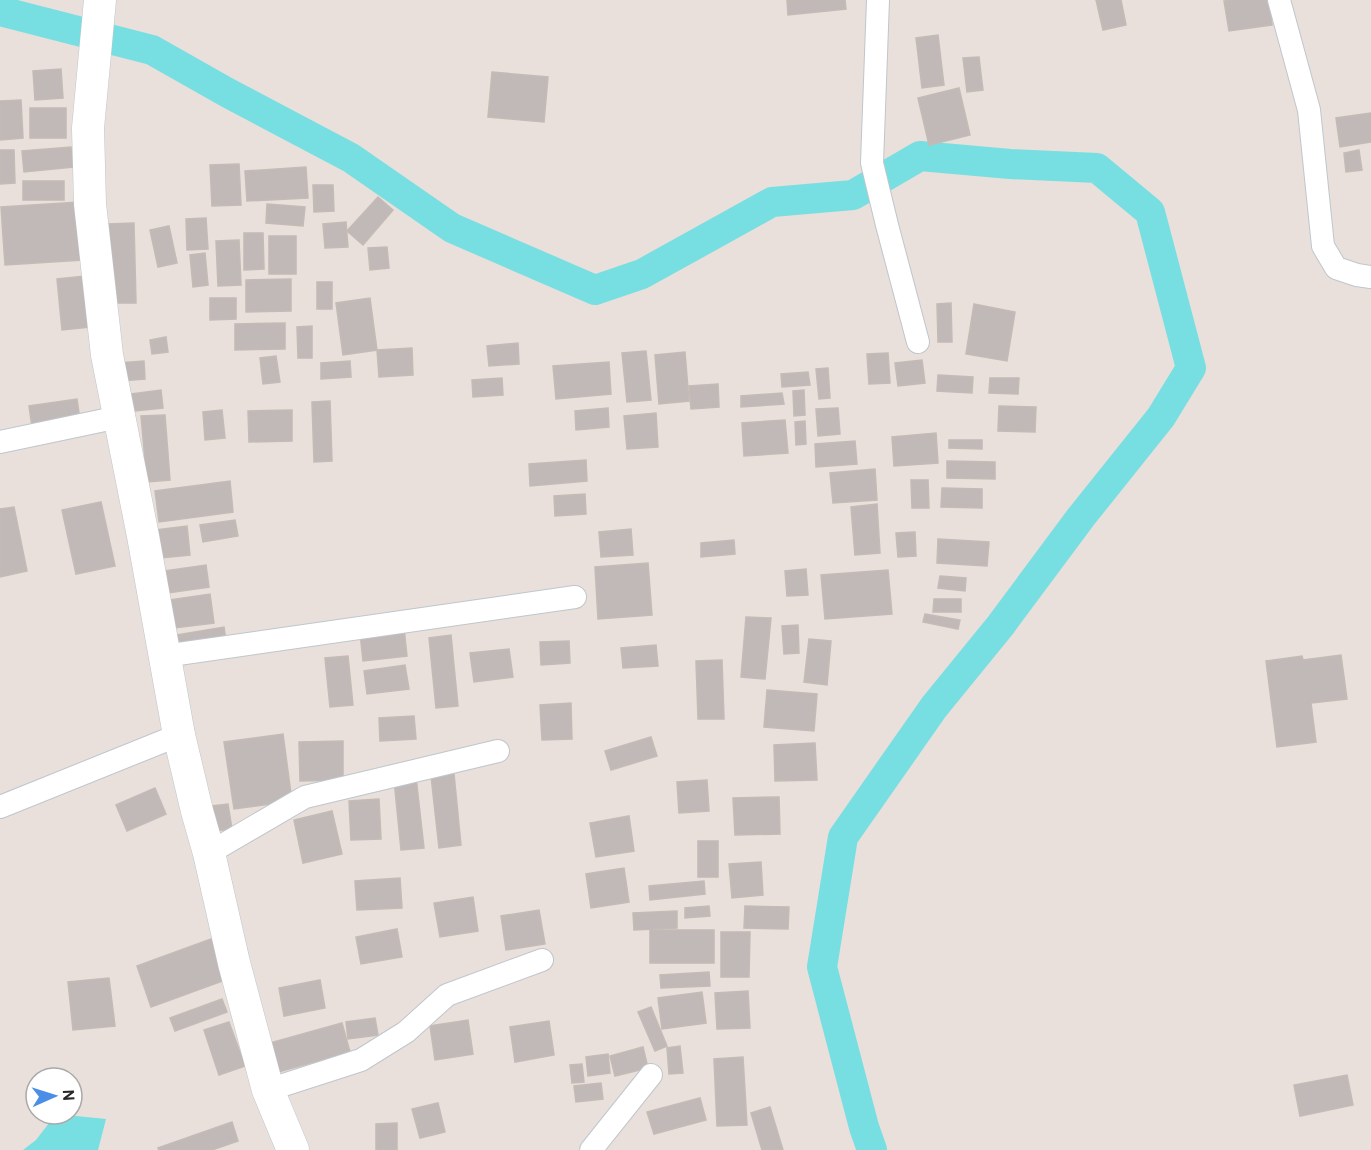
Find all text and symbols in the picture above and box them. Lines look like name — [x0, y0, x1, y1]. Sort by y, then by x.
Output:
north arrow — [24, 1066, 84, 1126]
text: N — [57, 1089, 77, 1102]

